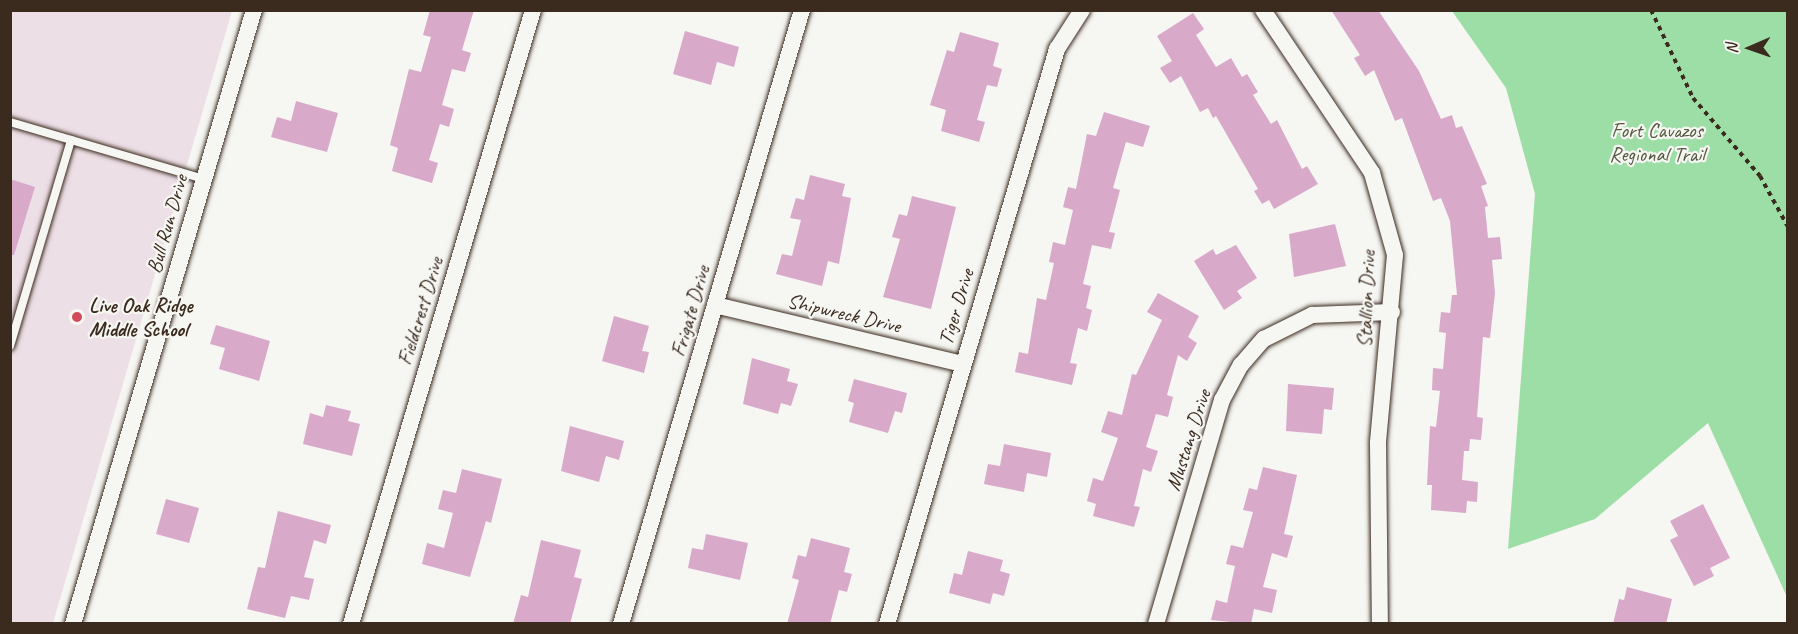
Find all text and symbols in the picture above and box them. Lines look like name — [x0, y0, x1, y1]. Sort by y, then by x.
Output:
north arrow — [1720, 18, 1780, 78]
text: N — [1722, 43, 1742, 54]
park label: Fort Cavazos Regional Trail — [1609, 117, 1705, 167]
street label: Bull Run Drive — [141, 172, 193, 276]
street label: Stallion Drive — [1352, 250, 1380, 348]
street label: Fieldcrest Drive — [392, 254, 448, 368]
street label: Frigate Drive — [665, 263, 715, 359]
street label: Tiger Drive — [933, 266, 979, 348]
street label: Shipwreck Drive — [785, 288, 903, 338]
place label: Live Oak Ridge Middle School — [89, 292, 193, 342]
marker: Live Oak Ridge Middle School — [70, 310, 84, 324]
street label: Mustang Drive — [1160, 386, 1216, 494]

